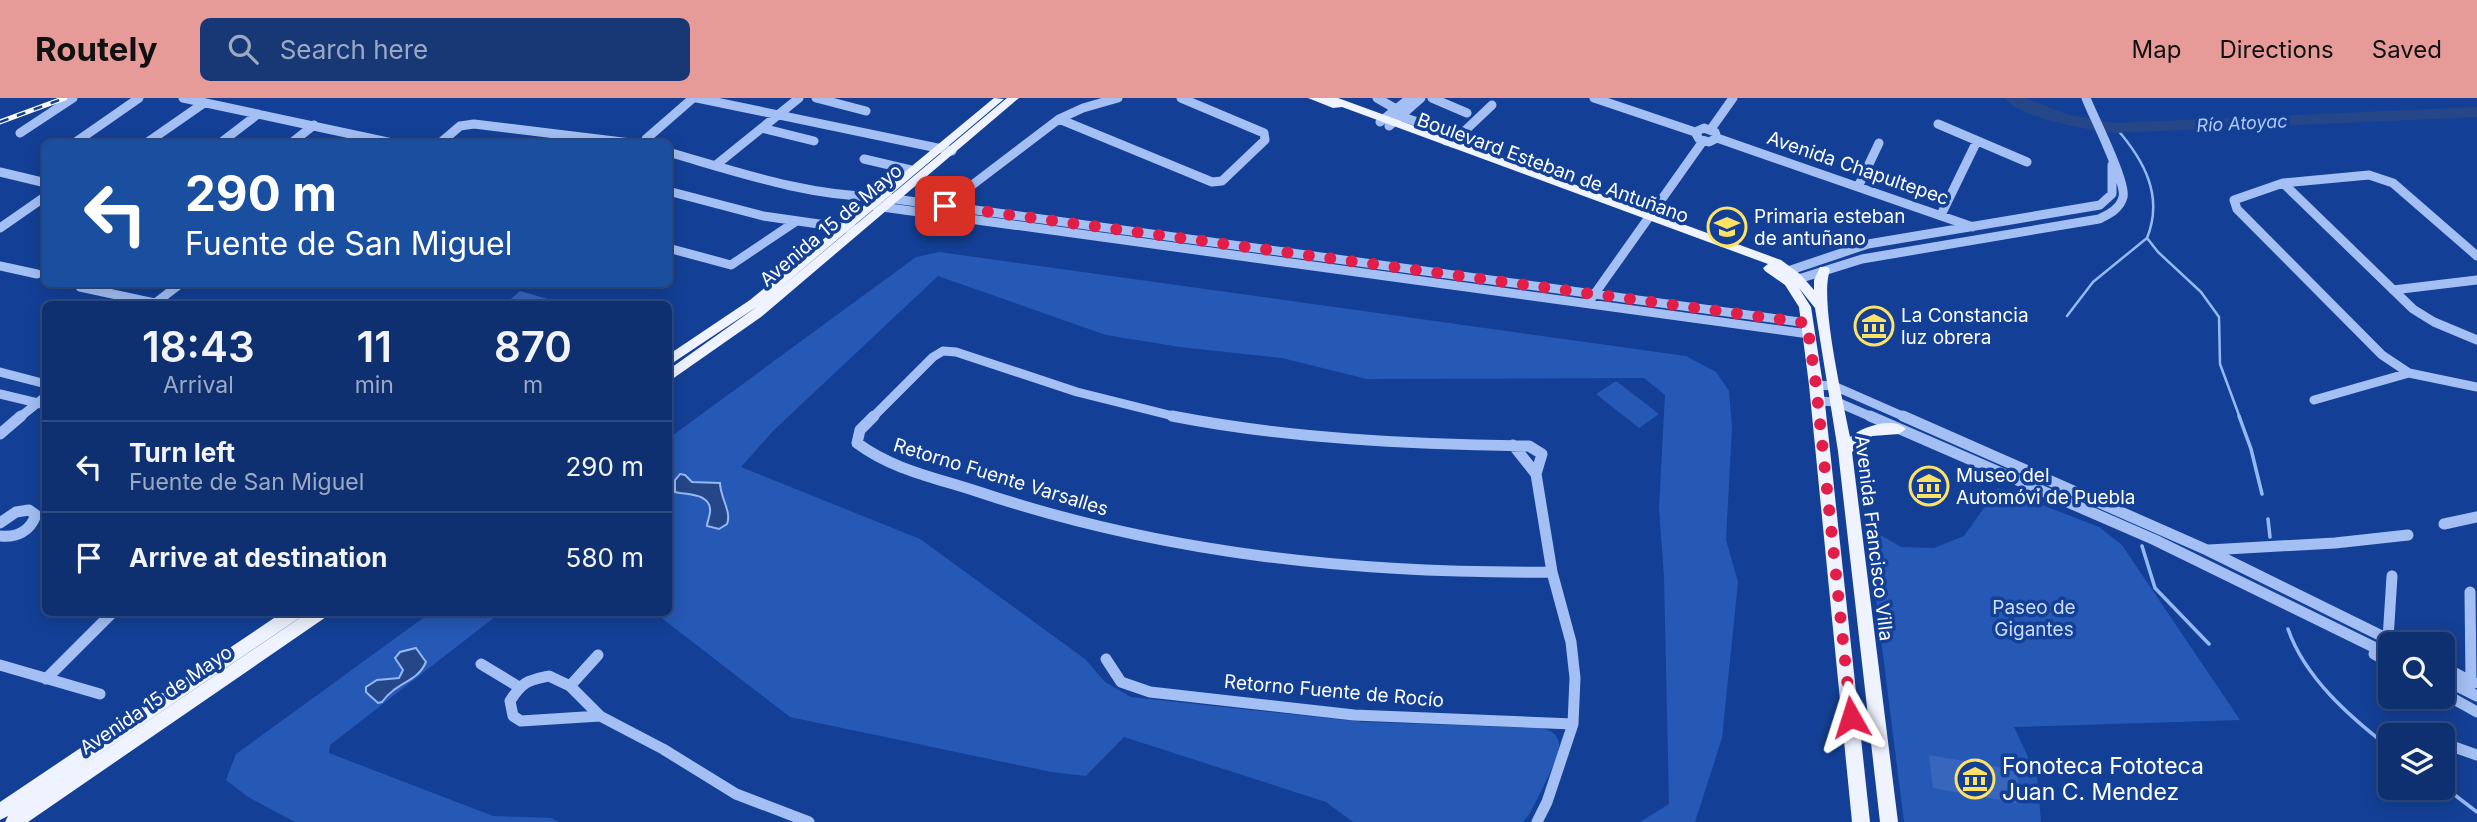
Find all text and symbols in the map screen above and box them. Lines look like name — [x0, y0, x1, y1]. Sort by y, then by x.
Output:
search box — [200, 18, 690, 81]
text: Routely — [35, 29, 158, 69]
icon: search — [224, 30, 262, 68]
text: Search here — [280, 34, 428, 65]
text: Map — [2132, 35, 2181, 64]
text: Directions — [2219, 35, 2334, 64]
text: Saved — [2372, 35, 2442, 64]
street label: Boulevard Esteban de Antuñano — [1414, 108, 1692, 228]
water label: Río Atoyac — [2196, 110, 2288, 136]
street label: Avenida Chapultepec — [1764, 126, 1952, 210]
street label: Avenida 15 de Mayo — [755, 159, 907, 291]
text: 290 m — [185, 164, 337, 223]
icon: left — [70, 168, 161, 259]
pin — [915, 176, 975, 236]
icon: arrive — [926, 187, 964, 225]
place label: Primaria esteban de antuñano — [1754, 205, 1906, 250]
school or university icon: Primaria esteban de antuñano — [1706, 206, 1748, 248]
text: Fuente de San Miguel — [185, 224, 512, 263]
place label: La Constancia luz obrera — [1901, 304, 2029, 349]
museum icon: La Constancia luz obrera — [1853, 305, 1895, 347]
text: 18:43 — [142, 321, 255, 372]
text: 11 — [357, 321, 392, 372]
text: 870 — [494, 321, 572, 372]
text: Arrival — [163, 371, 234, 399]
text: min — [355, 371, 394, 399]
text: m — [523, 371, 543, 399]
street label: Retorno Fuente Varsalles — [891, 433, 1111, 521]
street label: Avenida Francisco Villa — [1850, 434, 1898, 642]
text: Turn left — [129, 437, 235, 468]
icon: left — [70, 448, 108, 486]
text: 290 m — [566, 451, 644, 482]
place label: Museo del Automóvi de Puebla — [1956, 464, 2135, 509]
museum icon: Museo del Automóvi de Puebla — [1908, 465, 1950, 507]
text: Fuente de San Miguel — [129, 468, 364, 496]
icon: arrive — [70, 539, 108, 577]
text: Arrive at destination — [129, 542, 388, 573]
text: 580 m — [566, 542, 644, 573]
park label: Paseo de Gigantes — [1992, 596, 2076, 641]
map controls — [2378, 632, 2455, 800]
button: search — [2378, 632, 2455, 709]
street label: Avenida 15 de Mayo — [76, 641, 236, 759]
street label: Retorno Fuente de Rocío — [1223, 670, 1445, 712]
position arrow — [1814, 680, 1888, 754]
button: layers — [2378, 723, 2455, 800]
place label: Fonoteca Fototeca Juan C. Mendez — [2002, 752, 2204, 806]
museum icon: Fonoteca Fototeca Juan C. Mendez — [1954, 758, 1996, 800]

